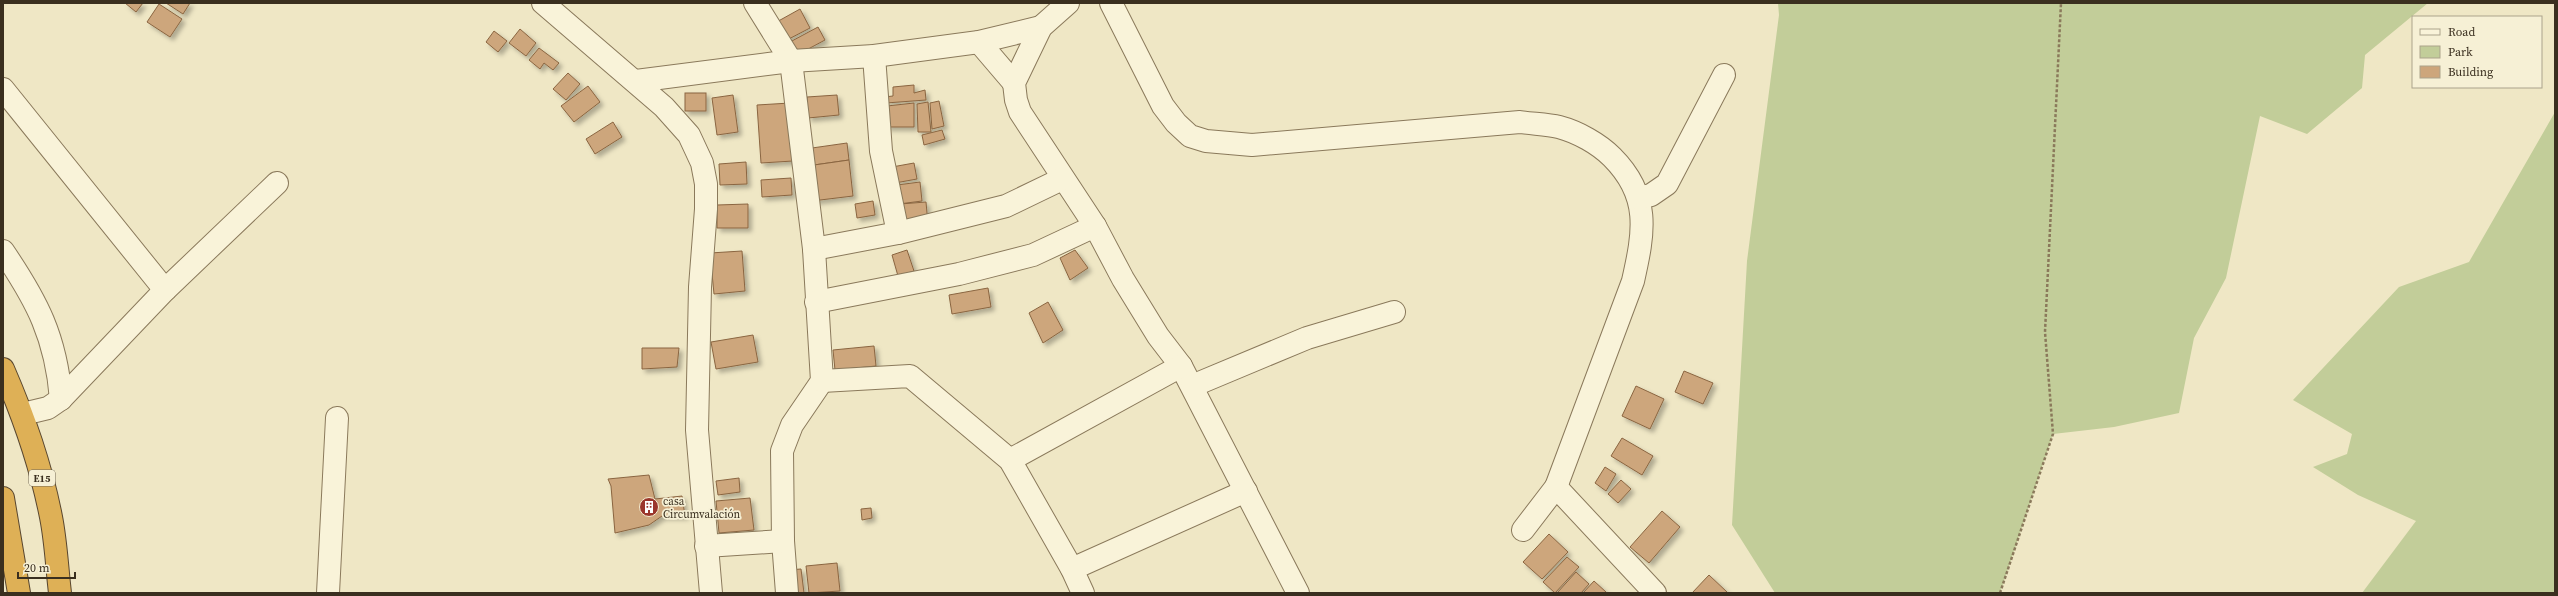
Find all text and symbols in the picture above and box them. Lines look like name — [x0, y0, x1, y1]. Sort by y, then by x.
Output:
legend — [2412, 16, 2542, 88]
text: Road — [2448, 24, 2475, 40]
text: Park — [2448, 44, 2473, 60]
text: Building — [2448, 64, 2493, 80]
road number: E15 — [29, 470, 55, 486]
place label: casa Circumvalación — [663, 494, 741, 522]
building icon: casa Circumvalación — [638, 496, 660, 518]
scale bar — [18, 554, 75, 580]
text: 20 m — [24, 560, 50, 576]

